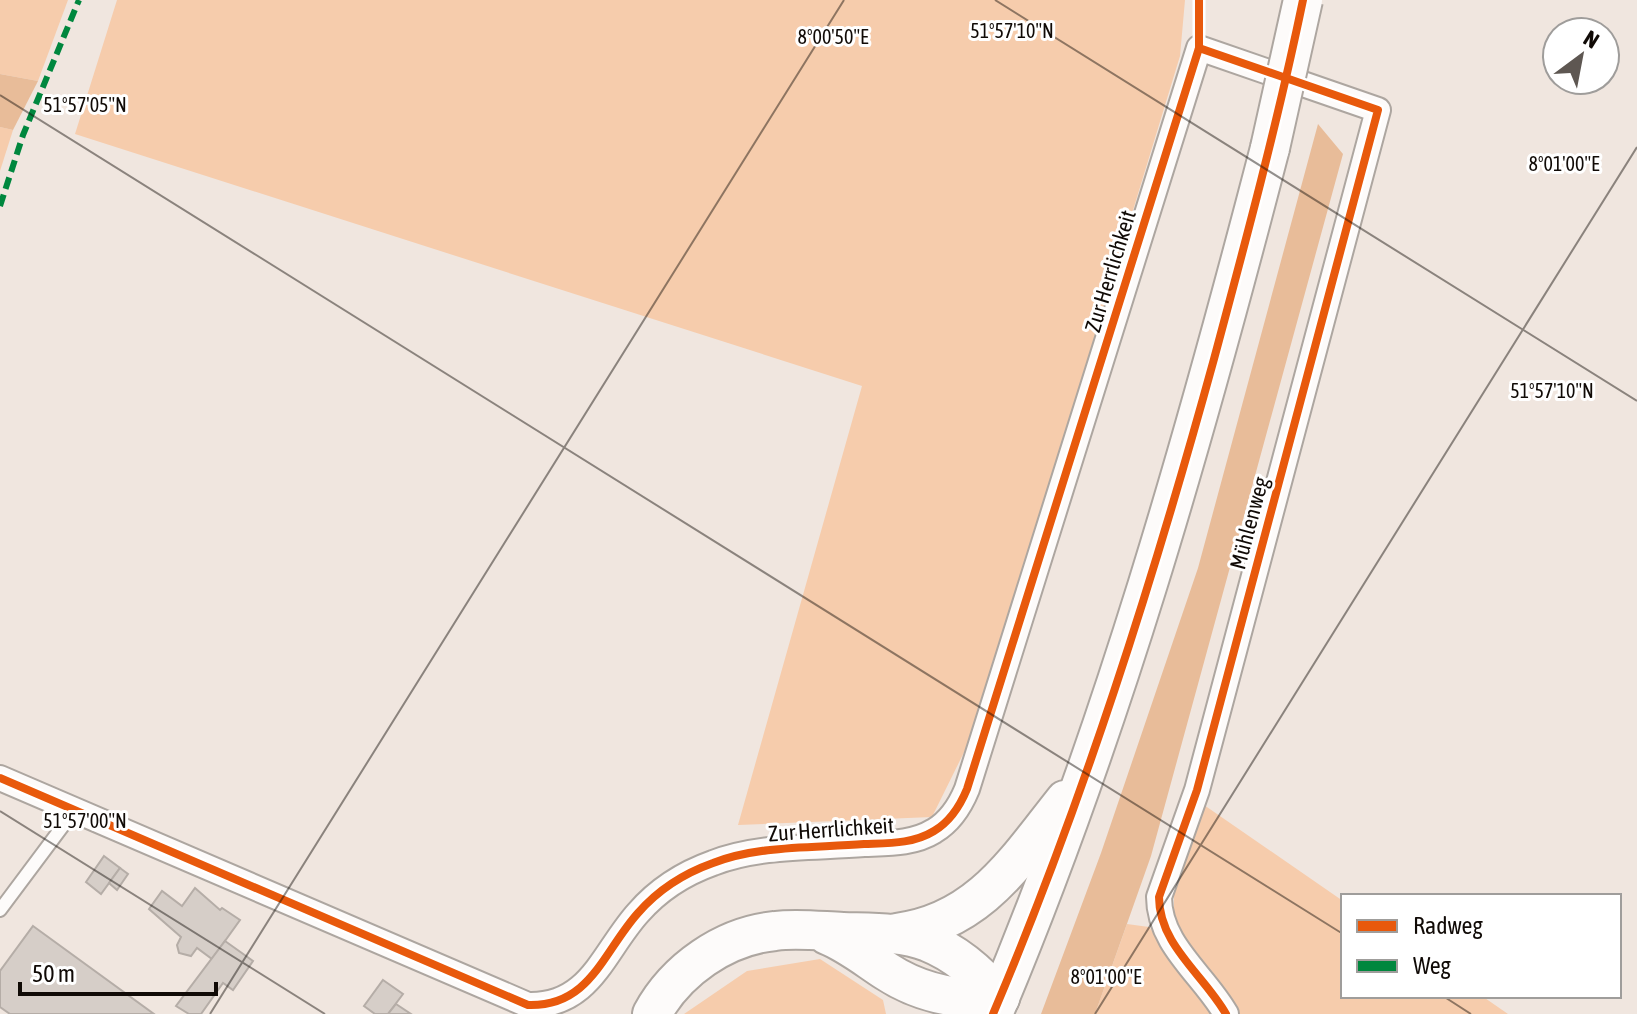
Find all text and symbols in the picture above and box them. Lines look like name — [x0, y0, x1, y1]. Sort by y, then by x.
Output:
north arrow — [1541, 16, 1621, 96]
text: 51°57'10"N — [970, 19, 1054, 42]
text: 8°00'50"E — [798, 25, 869, 48]
text: N — [1579, 25, 1604, 54]
text: 51°57'05"N — [43, 93, 127, 116]
text: 8°01'00"E — [1529, 152, 1600, 175]
street label: Zur Herrlichkeit — [1079, 207, 1141, 335]
text: 51°57'10"N — [1510, 379, 1594, 402]
street label: Mühlenweg — [1224, 473, 1274, 572]
text: 51°57'00"N — [43, 809, 127, 832]
street label: Zur Herrlichkeit — [767, 812, 895, 846]
legend — [1341, 894, 1621, 998]
text: Radweg — [1413, 912, 1484, 939]
scale bar — [20, 946, 216, 996]
text: Weg — [1413, 952, 1452, 979]
text: 50 m — [32, 960, 75, 987]
text: 8°01'00"E — [1071, 965, 1142, 988]

